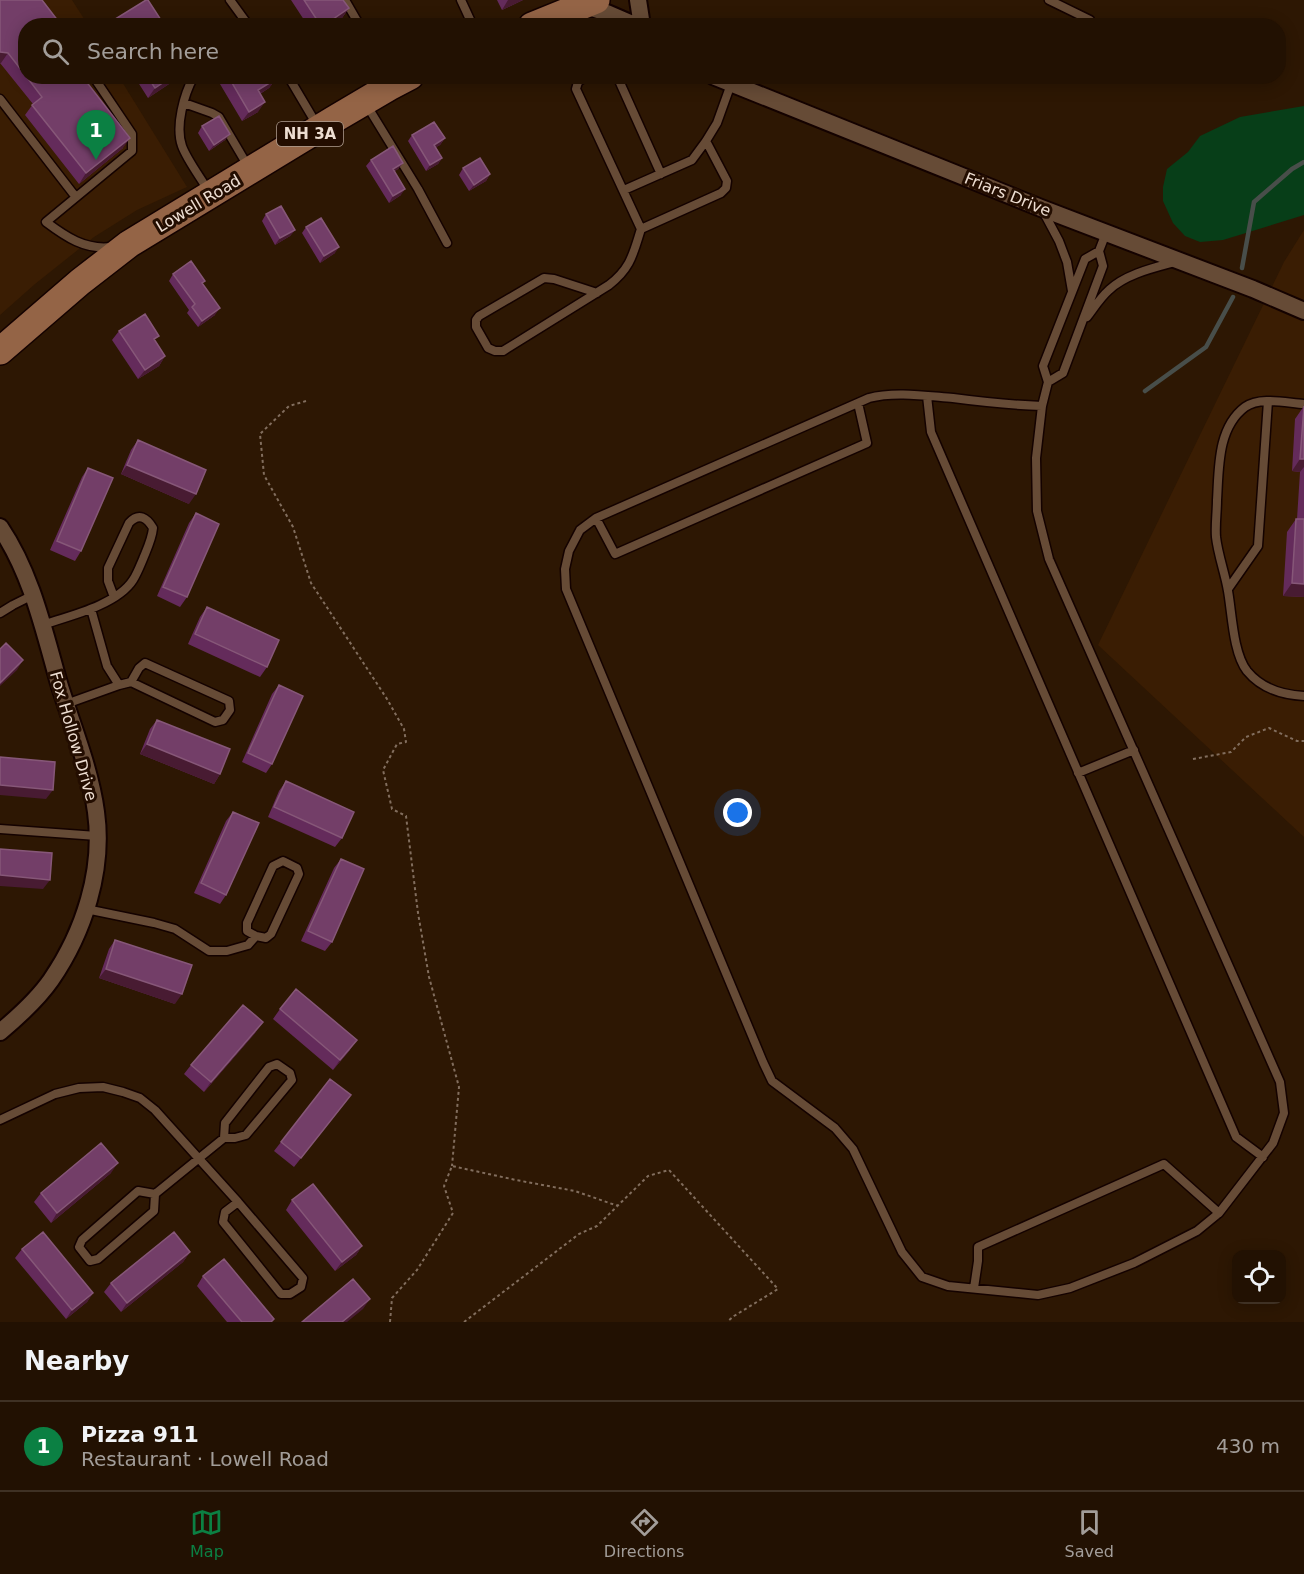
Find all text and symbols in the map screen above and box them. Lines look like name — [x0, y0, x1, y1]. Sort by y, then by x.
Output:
search box — [18, 18, 1286, 84]
icon: search — [39, 35, 72, 68]
text: Search here — [87, 39, 219, 64]
pin: 1 — [76, 110, 116, 160]
road number: NH 3A — [277, 122, 343, 146]
street label: Friars Drive — [962, 169, 1054, 220]
street label: Lowell Road — [152, 171, 244, 236]
street label: Fox Hollow Drive — [46, 669, 101, 803]
your location — [723, 798, 752, 827]
map controls — [1232, 1250, 1286, 1304]
button: locate — [1232, 1250, 1286, 1304]
text: Nearby — [24, 1346, 129, 1376]
text: Pizza 911 — [81, 1422, 199, 1447]
text: 1 — [37, 1434, 50, 1458]
text: 430 m — [1216, 1434, 1280, 1458]
text: Restaurant · Lowell Road — [81, 1447, 329, 1471]
tab: Map — [190, 1506, 224, 1561]
tab: Directions — [604, 1506, 684, 1561]
tab: Saved — [1065, 1506, 1114, 1561]

